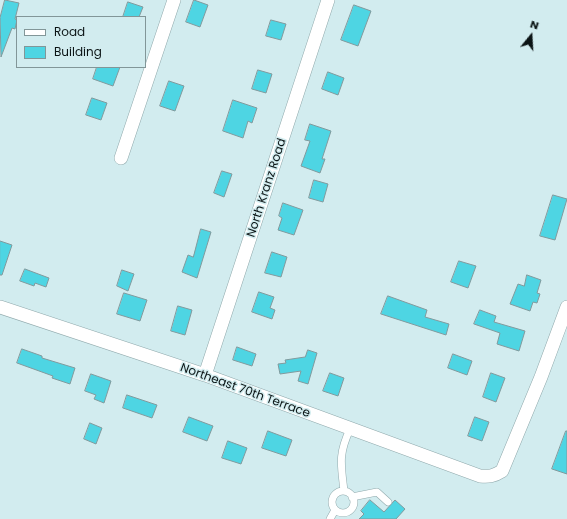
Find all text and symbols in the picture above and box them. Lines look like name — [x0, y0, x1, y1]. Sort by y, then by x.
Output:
legend — [16, 16, 146, 68]
north arrow — [511, 16, 551, 56]
text: N — [528, 16, 541, 33]
text: Road — [54, 23, 85, 40]
text: Building — [54, 43, 102, 60]
street label: North Kranz Road — [244, 137, 290, 239]
street label: Northeast 70th Terrace — [178, 361, 312, 421]

